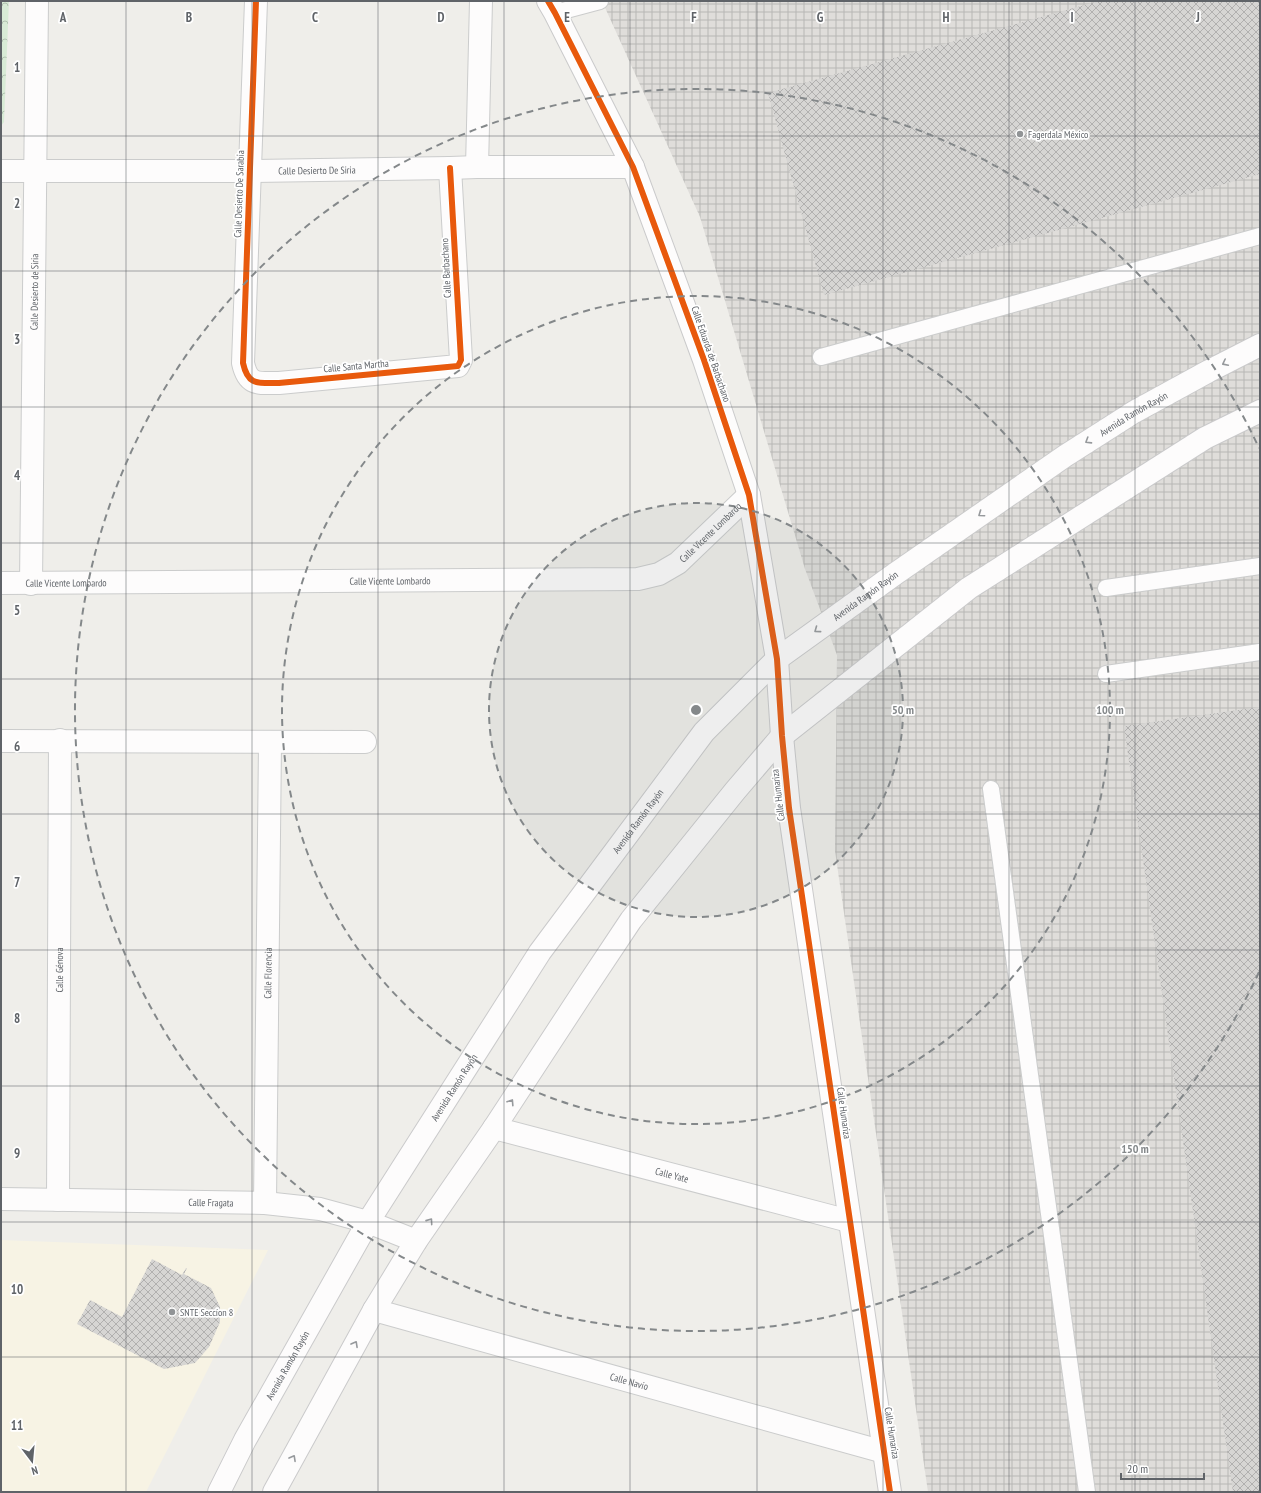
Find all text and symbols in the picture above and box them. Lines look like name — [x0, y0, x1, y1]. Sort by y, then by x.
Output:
text: A — [59, 9, 67, 26]
text: B — [186, 9, 192, 26]
text: C — [312, 9, 318, 26]
text: D — [438, 9, 445, 26]
text: E — [564, 9, 570, 26]
text: F — [691, 9, 697, 26]
text: G — [817, 9, 824, 26]
text: H — [943, 9, 950, 26]
text: I — [1070, 9, 1074, 26]
text: J — [1195, 9, 1200, 26]
text: 1 — [14, 59, 20, 76]
place label: Fagerdala México — [1028, 128, 1088, 141]
marker: Fagerdala México — [1015, 129, 1025, 139]
street label: Calle Desierto De Sarabia — [231, 150, 247, 238]
street label: Calle Desierto De Siria — [278, 163, 356, 177]
text: 2 — [14, 195, 20, 212]
street label: Calle Barbachano — [438, 238, 454, 298]
street label: Calle Desierto de Siria — [27, 254, 41, 330]
street label: Calle Eduarda de Barbachano — [688, 304, 734, 404]
text: 3 — [14, 331, 20, 348]
street label: Calle Santa Martha — [323, 357, 389, 375]
one-way arrow — [1222, 358, 1229, 366]
street label: Avenida Ramón Rayón — [1097, 389, 1170, 439]
one-way arrow — [1085, 436, 1092, 444]
text: 4 — [14, 467, 21, 484]
street label: Calle Vicente Lombardo — [676, 499, 744, 565]
one-way arrow — [978, 509, 985, 516]
street label: Avenida Ramón Rayón — [830, 568, 900, 623]
street label: Calle Vicente Lombardo — [349, 574, 431, 587]
street label: Calle Vicente Lombardo — [25, 576, 107, 589]
text: 5 — [14, 602, 20, 619]
one-way arrow — [815, 625, 822, 632]
text: 50 m — [892, 702, 914, 717]
text: 100 m — [1096, 702, 1124, 717]
centre of rings — [689, 703, 703, 717]
text: 6 — [14, 738, 20, 755]
street label: Calle Humariza — [768, 768, 788, 822]
street label: Avenida Ramón Rayón — [609, 786, 666, 856]
text: 7 — [14, 874, 20, 891]
street label: Calle Génova — [52, 947, 66, 993]
street label: Calle Florencia — [261, 947, 274, 999]
text: 8 — [14, 1010, 20, 1027]
street label: Avenida Ramón Rayón — [428, 1051, 480, 1123]
street label: Calle Humariza — [834, 1086, 854, 1140]
one-way arrow — [507, 1099, 514, 1106]
text: 150 m — [1121, 1141, 1149, 1156]
text: 9 — [14, 1145, 20, 1162]
street label: Calle Yate — [654, 1164, 690, 1185]
street label: Calle Fragata — [188, 1195, 234, 1209]
one-way arrow — [425, 1218, 432, 1225]
text: 10 — [11, 1281, 23, 1298]
place label: SNTE Seccíon 8 — [180, 1306, 233, 1319]
marker: SNTE Seccíon 8 — [167, 1307, 177, 1317]
street label: Avenida Ramón Rayón — [263, 1329, 312, 1402]
one-way arrow — [351, 1341, 358, 1348]
street label: Calle Navío — [609, 1370, 650, 1393]
street label: Calle Humariza — [882, 1406, 902, 1460]
text: 11 — [11, 1417, 23, 1434]
north arrow — [12, 1441, 52, 1481]
one-way arrow — [288, 1455, 296, 1462]
scale bar — [1121, 1455, 1204, 1481]
text: 20 m — [1127, 1461, 1148, 1476]
text: N — [30, 1463, 40, 1478]

